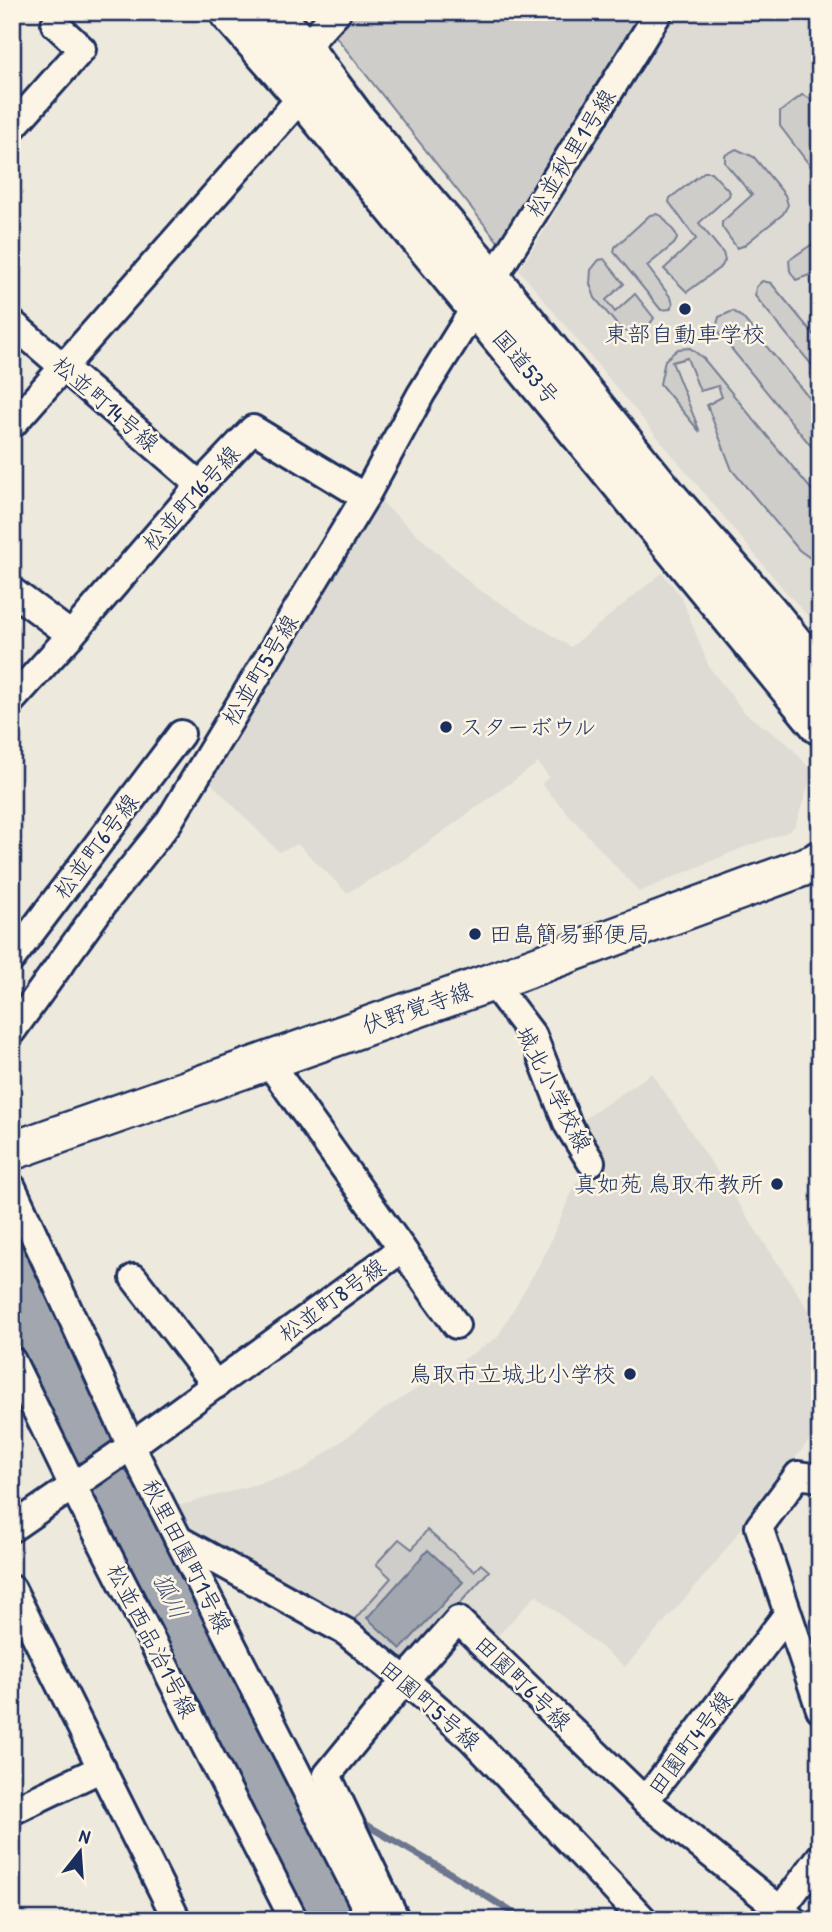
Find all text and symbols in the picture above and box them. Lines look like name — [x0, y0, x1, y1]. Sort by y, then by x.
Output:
street label: 松並秋里1号線 — [519, 82, 623, 223]
marker: 東部自動車学校 — [677, 301, 693, 317]
place label: 東部自動車学校 — [605, 318, 766, 349]
street label: 国道53号 — [486, 323, 567, 411]
street label: 松並町14号線 — [46, 349, 166, 459]
street label: 松並町16号線 — [135, 438, 246, 557]
street label: 松並町5号線 — [214, 608, 305, 731]
place label: スターボウル — [460, 711, 597, 742]
marker: スターボウル — [438, 719, 454, 735]
street label: 松並町6号線 — [46, 787, 145, 905]
place label: 田島簡易郵便局 — [489, 918, 650, 949]
marker: 田島簡易郵便局 — [467, 926, 483, 942]
street label: 伏野覚寺線 — [357, 974, 476, 1041]
street label: 城北小学校線 — [509, 1020, 600, 1157]
place label: 真如苑 鳥取布教所 — [574, 1168, 763, 1199]
marker: 真如苑 鳥取布教所 — [769, 1176, 785, 1192]
street label: 松並町8号線 — [272, 1250, 391, 1349]
place label: 鳥取市立城北小学校 — [409, 1358, 616, 1389]
marker: 鳥取市立城北小学校 — [622, 1366, 638, 1382]
street label: 秋里田園町1号線 — [135, 1473, 240, 1638]
street label: 松並西品治1号線 — [100, 1558, 205, 1723]
water label: 狐川 — [146, 1567, 196, 1624]
street label: 田園町6号線 — [468, 1628, 579, 1737]
street label: 田園町5号線 — [373, 1652, 488, 1757]
street label: 田園町4号線 — [640, 1684, 739, 1801]
north arrow — [46, 1816, 116, 1886]
text: N — [76, 1822, 94, 1850]

